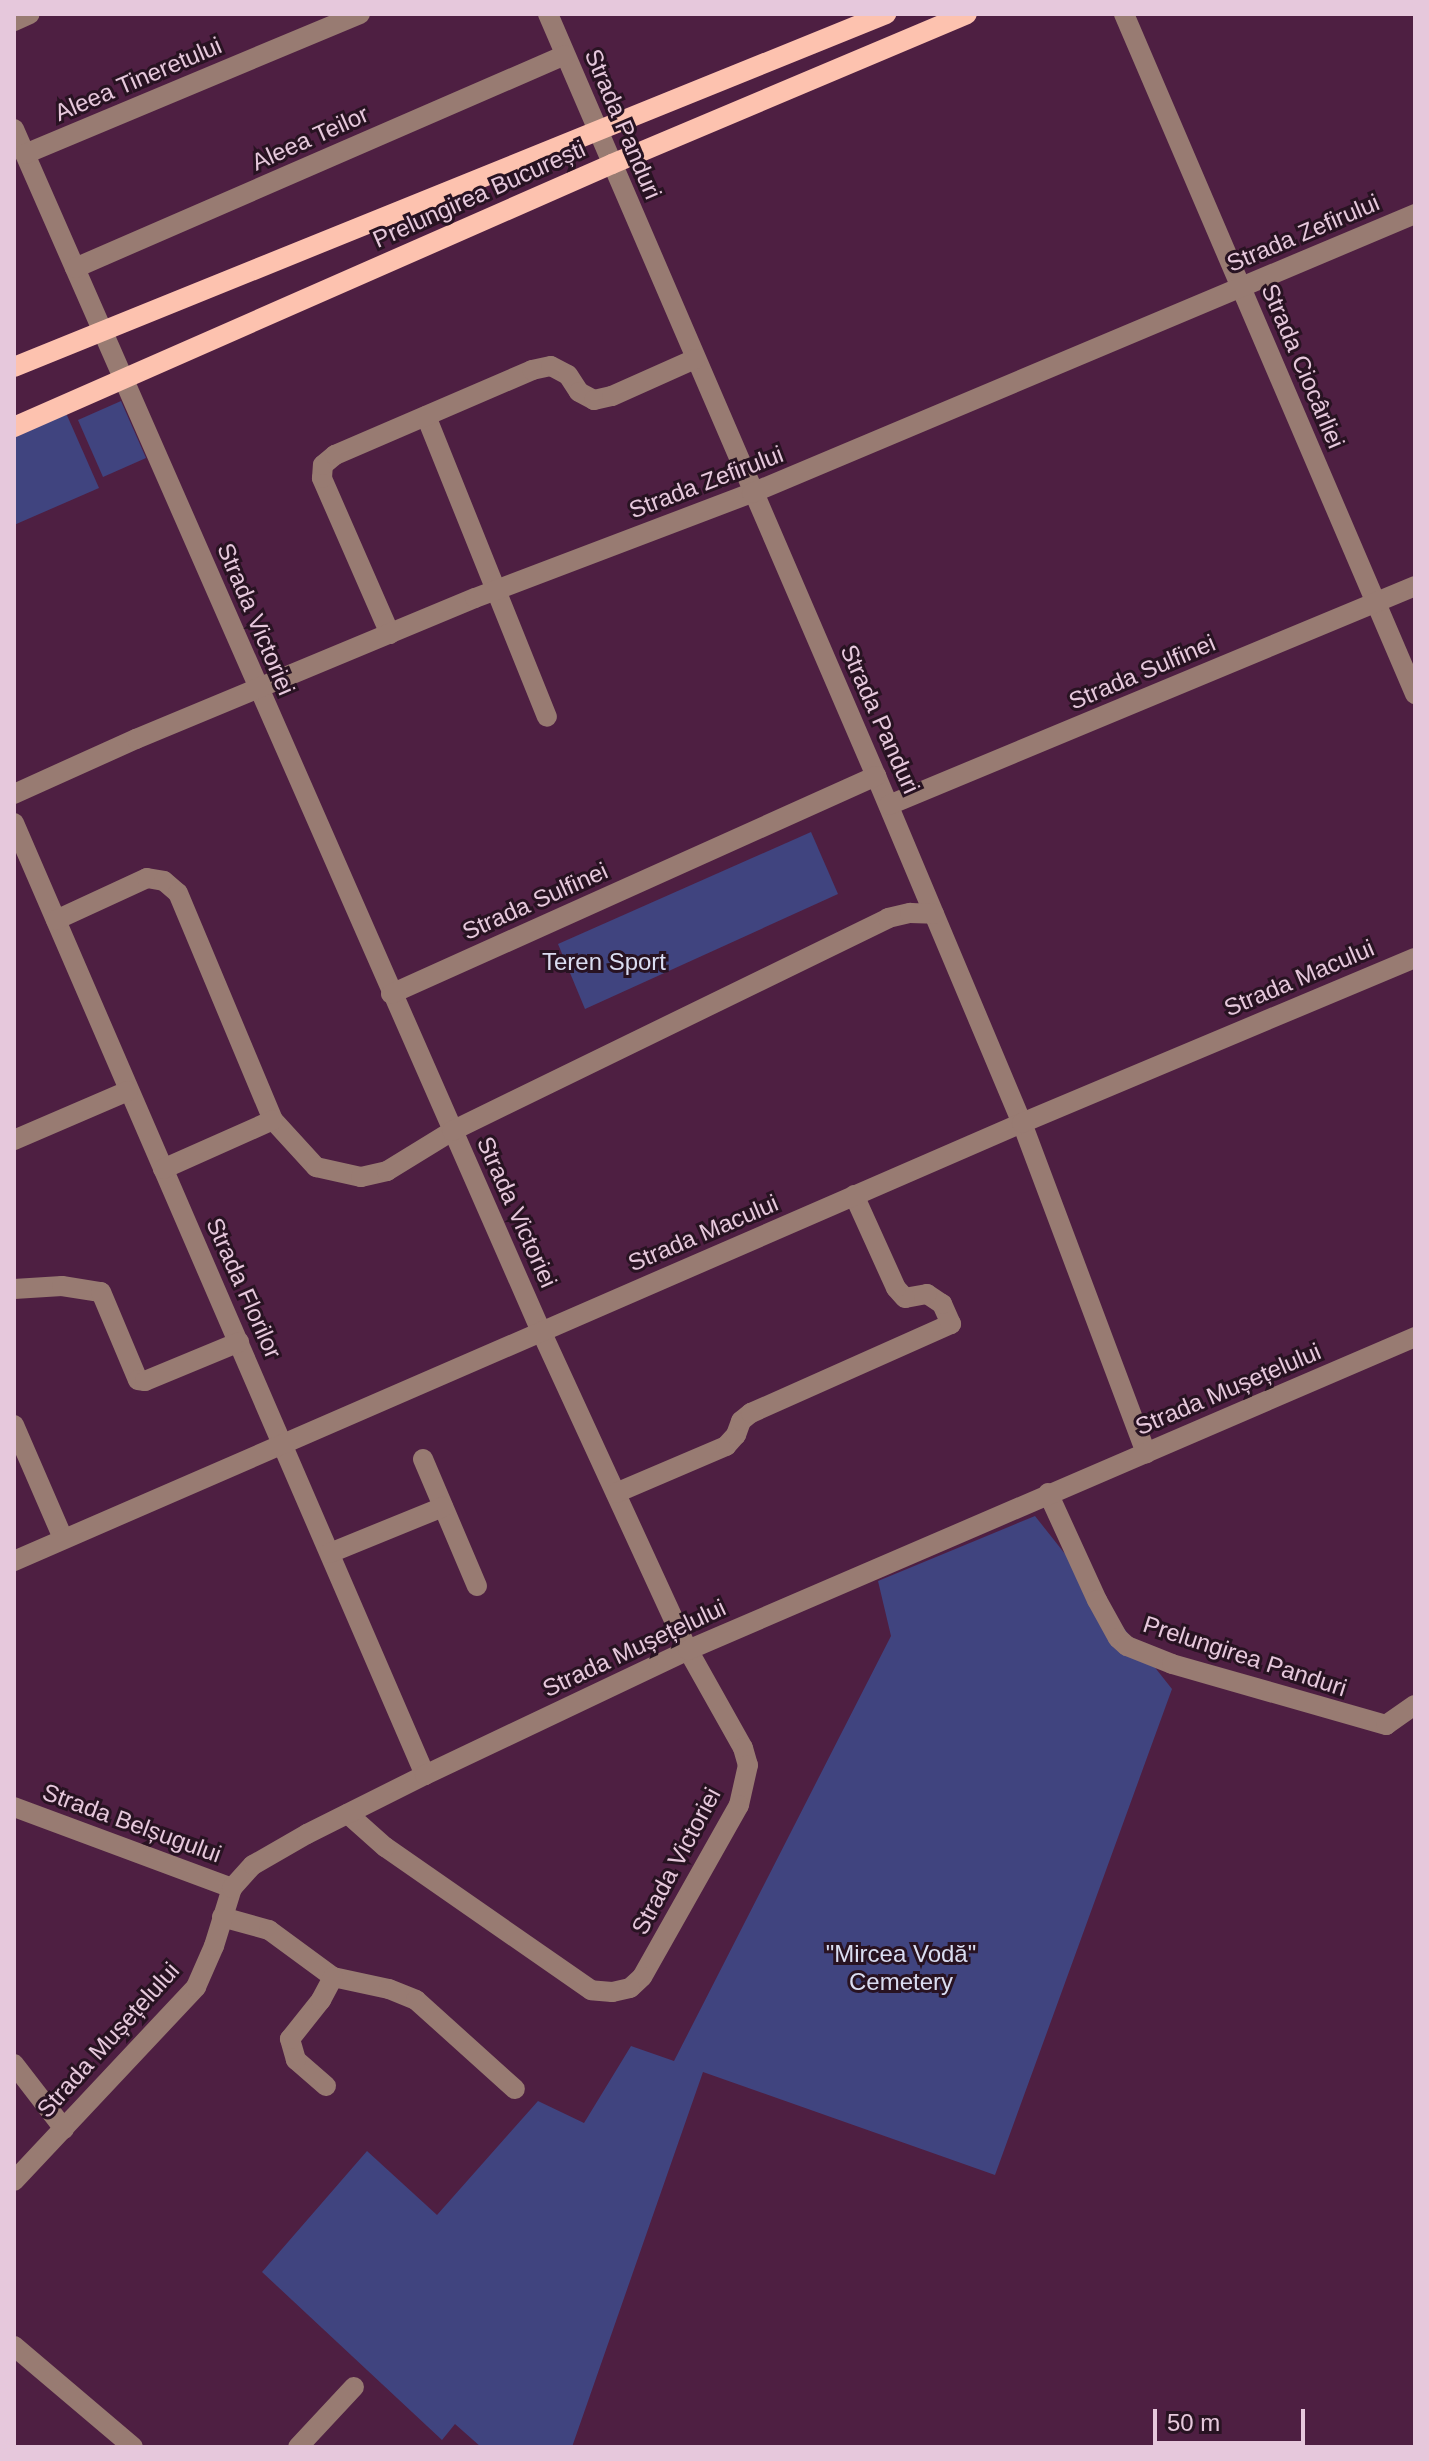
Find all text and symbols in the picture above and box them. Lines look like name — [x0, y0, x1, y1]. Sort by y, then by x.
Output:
street label: Aleea Tineretului — [50, 31, 226, 127]
street label: Strada Panduri — [578, 45, 668, 203]
street label: Aleea Teilor — [247, 99, 373, 177]
street label: Prelungirea București — [368, 134, 590, 254]
street label: Strada Zefirului — [1222, 188, 1384, 278]
street label: Strada Ciocârliei — [1255, 279, 1351, 453]
street label: Strada Zefirului — [625, 439, 787, 525]
street label: Strada Victoriei — [211, 539, 301, 699]
street label: Strada Sulfinei — [1065, 628, 1219, 716]
street label: Strada Panduri — [834, 640, 926, 798]
street label: Strada Sulfinei — [458, 856, 612, 946]
street label: Strada Macului — [1220, 933, 1378, 1023]
park label: Teren Sport — [542, 948, 666, 976]
street label: Strada Victoriei — [471, 1132, 563, 1292]
street label: Strada Macului — [624, 1188, 782, 1278]
street label: Strada Florilor — [200, 1213, 288, 1363]
street label: Strada Mușețelului — [1131, 1337, 1325, 1441]
street label: Strada Mușețelului — [538, 1593, 730, 1703]
street label: Prelungirea Panduri — [1140, 1610, 1350, 1702]
street label: Strada Belșugului — [39, 1777, 225, 1869]
street label: Strada Victoriei — [625, 1783, 727, 1939]
park label: "Mircea Vodă" Cemetery — [826, 1940, 976, 1996]
street label: Strada Mușețelului — [31, 1957, 185, 2123]
scale bar — [1157, 2393, 1309, 2443]
text: 50 m — [1167, 2409, 1220, 2436]

